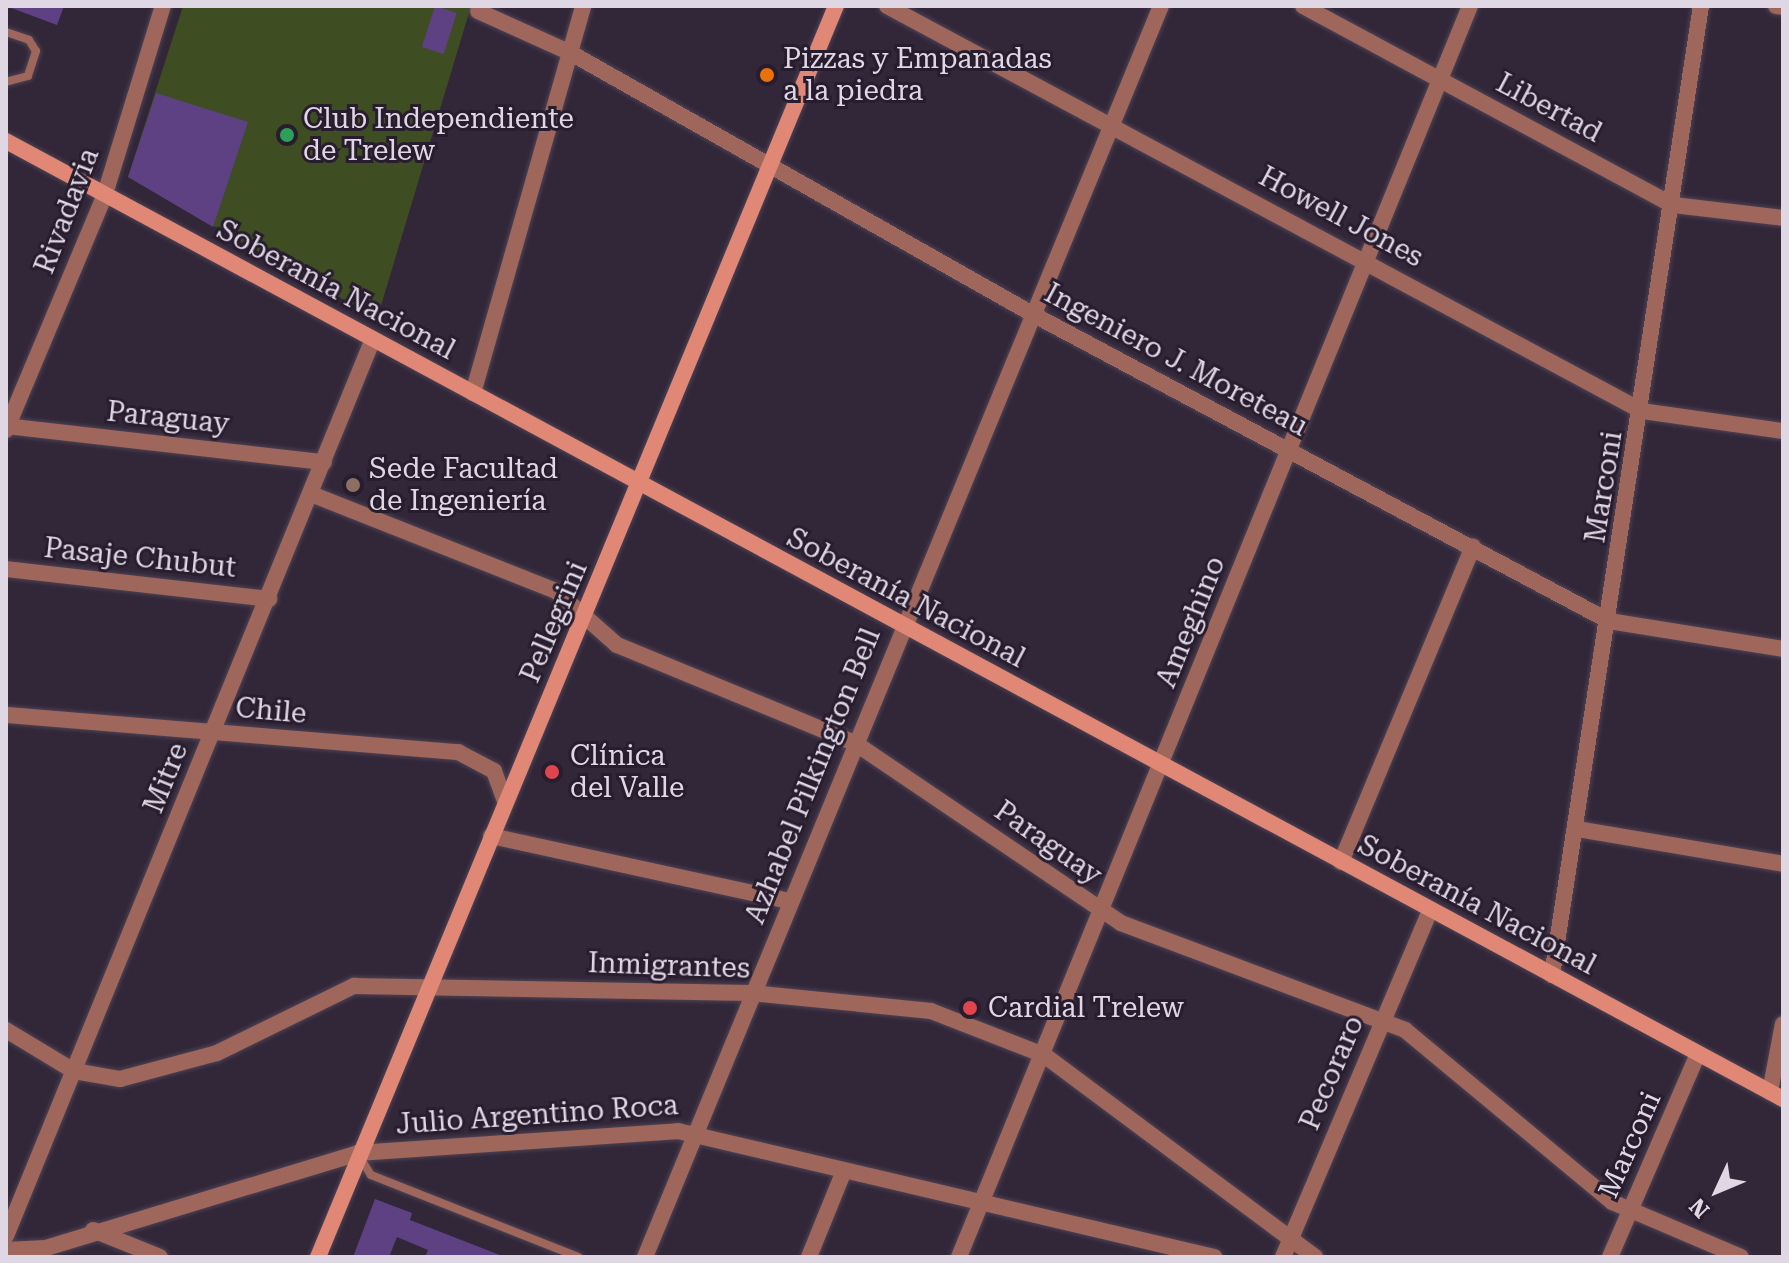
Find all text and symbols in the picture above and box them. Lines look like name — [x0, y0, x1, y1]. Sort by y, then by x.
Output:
place label: Pizzas y Empanadas a la piedra — [783, 42, 1052, 108]
marker: Pizzas y Empanadas a la piedra — [758, 66, 776, 84]
street label: Libertad — [1490, 66, 1608, 150]
place label: Club Independiente de Trelew — [303, 102, 574, 168]
marker: Club Independiente de Trelew — [278, 126, 296, 144]
street label: Rivadavia — [28, 144, 106, 278]
street label: Howell Jones — [1253, 160, 1429, 274]
street label: Soberanía Nacional — [211, 213, 461, 367]
street label: Ingeniero J. Moreteau — [1039, 276, 1313, 444]
street label: Paraguay — [105, 395, 231, 441]
street label: Marconi — [1579, 429, 1629, 545]
place label: Sede Facultad de Ingeniería — [369, 452, 558, 518]
marker: Sede Facultad de Ingeniería — [344, 476, 362, 494]
street label: Soberanía Nacional — [781, 521, 1031, 675]
street label: Pasaje Chubut — [42, 531, 238, 585]
street label: Ameghino — [1149, 551, 1233, 693]
street label: Pellegrini — [513, 556, 595, 688]
street label: Azhabel Pilkington Bell — [738, 623, 888, 929]
street label: Chile — [234, 691, 308, 731]
street label: Mitre — [137, 738, 195, 818]
place label: Clínica del Valle — [570, 739, 684, 805]
marker: Clínica del Valle — [541, 761, 563, 783]
street label: Paraguay — [988, 794, 1108, 892]
street label: Soberanía Nacional — [1352, 828, 1602, 982]
street label: Inmigrantes — [587, 946, 751, 986]
place label: Cardial Trelew — [988, 991, 1184, 1025]
marker: Cardial Trelew — [959, 997, 981, 1019]
street label: Pecoraro — [1293, 1011, 1371, 1135]
street label: Marconi — [1592, 1087, 1668, 1203]
street label: Julio Argentino Roca — [395, 1088, 679, 1142]
north arrow — [1677, 1151, 1757, 1231]
text: N — [1685, 1193, 1714, 1223]

